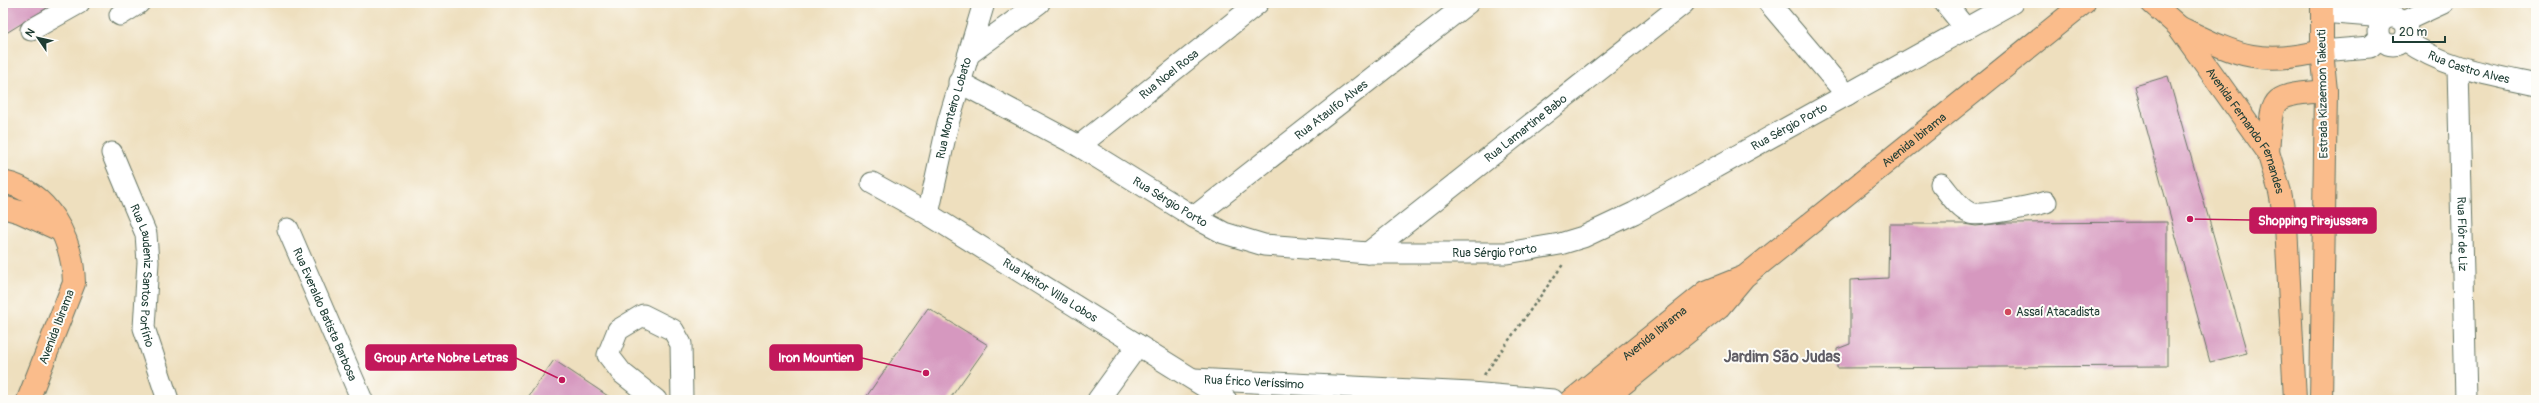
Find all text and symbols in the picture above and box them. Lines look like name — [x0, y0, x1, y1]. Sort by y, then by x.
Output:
north arrow — [18, 18, 58, 58]
scale bar — [2393, 18, 2445, 44]
text: 20 m — [2399, 25, 2428, 40]
text: N — [23, 26, 38, 39]
street label: Estrada Kizaemon Takeuti — [2314, 29, 2332, 159]
street label: Rua Noel Rosa — [1136, 46, 1202, 102]
street label: Rua Castro Alves — [2425, 47, 2512, 87]
street label: Rua Monteiro Lobato — [933, 55, 975, 160]
street label: Avenida Fernando Fernandes — [2203, 65, 2288, 196]
street label: Rua Ataulfo Alves — [1292, 76, 1371, 143]
street label: Rua Lamartine Babo — [1481, 91, 1570, 166]
street label: Rua Sérgio Porto — [1749, 99, 1830, 154]
street label: Avenida Ibirama — [1879, 109, 1950, 171]
street label: Rua Sérgio Porto — [1130, 174, 1211, 231]
street label: Rua Flôr de Liz — [2454, 197, 2470, 271]
street label: Rua Laudeniz Santos Porfírio — [127, 202, 158, 350]
callout: Shopping Pirajussara — [2250, 208, 2376, 233]
text: Shopping Pirajussara — [2258, 213, 2368, 229]
street label: Rua Sérgio Porto — [1452, 240, 1539, 261]
street label: Rua Everaldo Batista Barbosa — [290, 245, 361, 384]
street label: Rua Heitor Villa Lobos — [1000, 255, 1101, 326]
street label: Avenida Ibirama — [36, 287, 78, 366]
street label: Avenida Ibirama — [1619, 303, 1690, 364]
place label: Assaí Atacadista — [2016, 305, 2100, 320]
marker: Assaí Atacadista — [2003, 307, 2013, 317]
callout: Group Arte Nobre Letras — [366, 345, 516, 370]
callout: Iron Mountien — [770, 345, 862, 370]
district label: Jardim São Judas — [1724, 347, 1841, 367]
text: Group Arte Nobre Letras — [374, 350, 508, 366]
text: Iron Mountien — [778, 350, 855, 366]
street label: Rua Érico Veríssimo — [1204, 372, 1305, 392]

